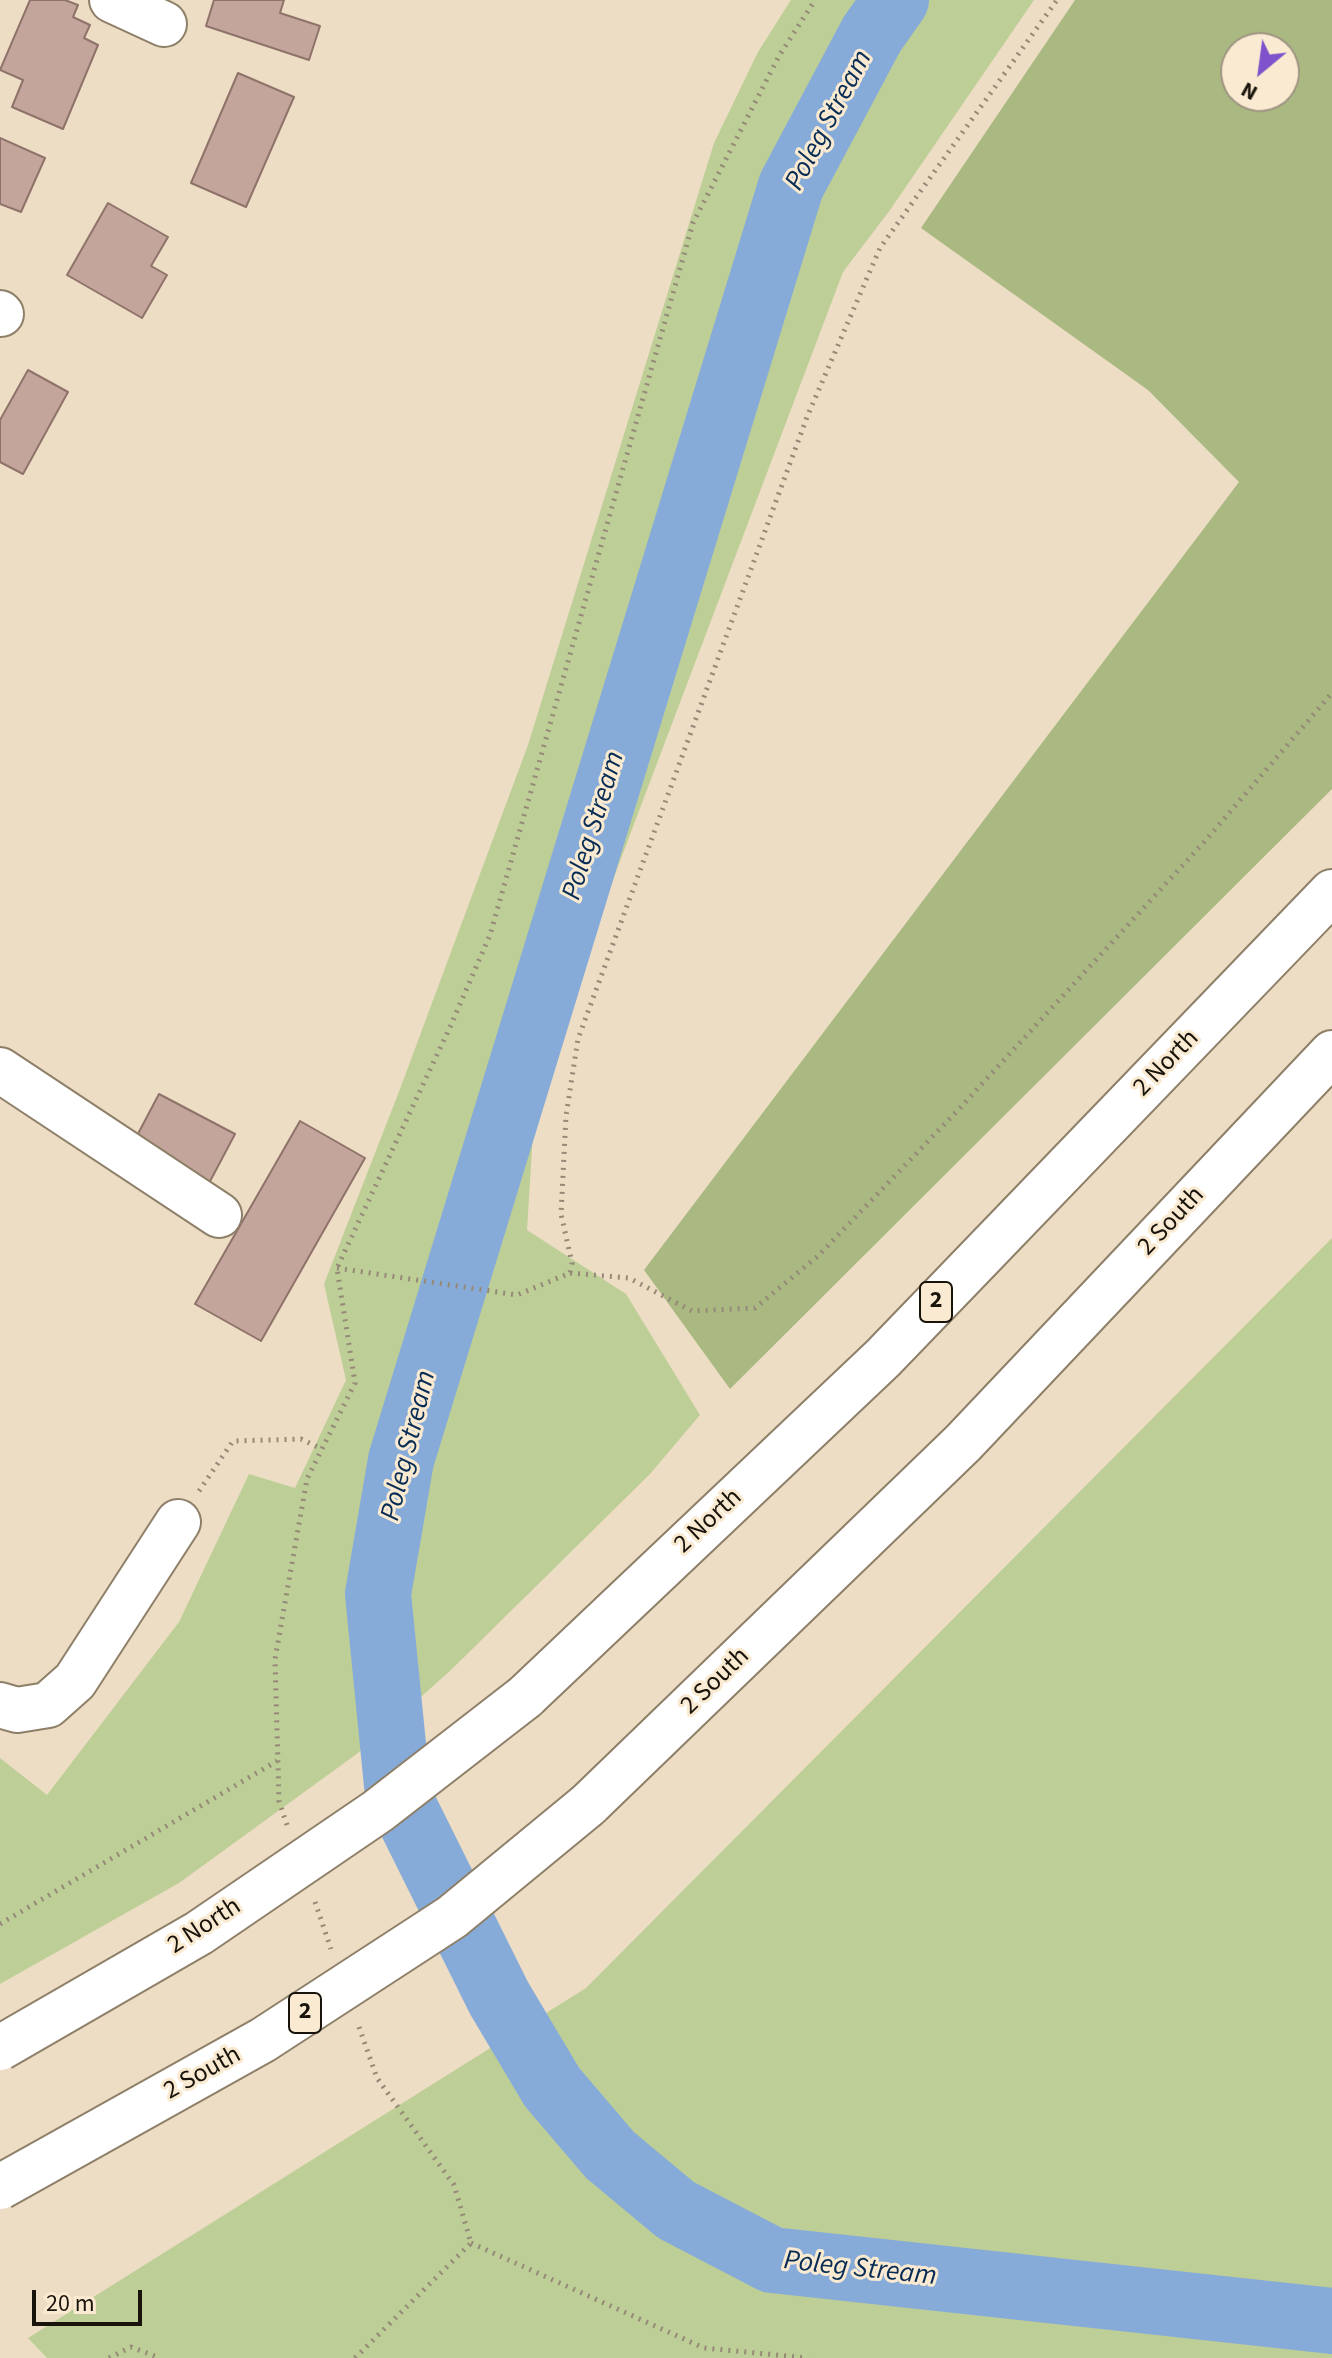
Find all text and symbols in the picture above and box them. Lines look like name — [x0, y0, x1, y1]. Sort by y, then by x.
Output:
north arrow — [1220, 32, 1300, 112]
water label: Poleg Stream — [779, 45, 881, 197]
text: N — [1235, 74, 1264, 109]
water label: Poleg Stream — [556, 748, 634, 904]
street label: 2 North — [1128, 1024, 1206, 1104]
street label: 2 South — [1132, 1181, 1212, 1263]
road number: 2 — [920, 1282, 952, 1322]
water label: Poleg Stream — [375, 1367, 445, 1525]
street label: 2 North — [669, 1483, 749, 1561]
street label: 2 South — [675, 1642, 757, 1722]
street label: 2 North — [163, 1892, 247, 1962]
road number: 2 — [289, 1993, 321, 2033]
street label: 2 South — [159, 2040, 247, 2108]
water label: Poleg Stream — [782, 2245, 938, 2295]
scale bar — [36, 2274, 146, 2324]
text: 20 m — [46, 2286, 95, 2321]

